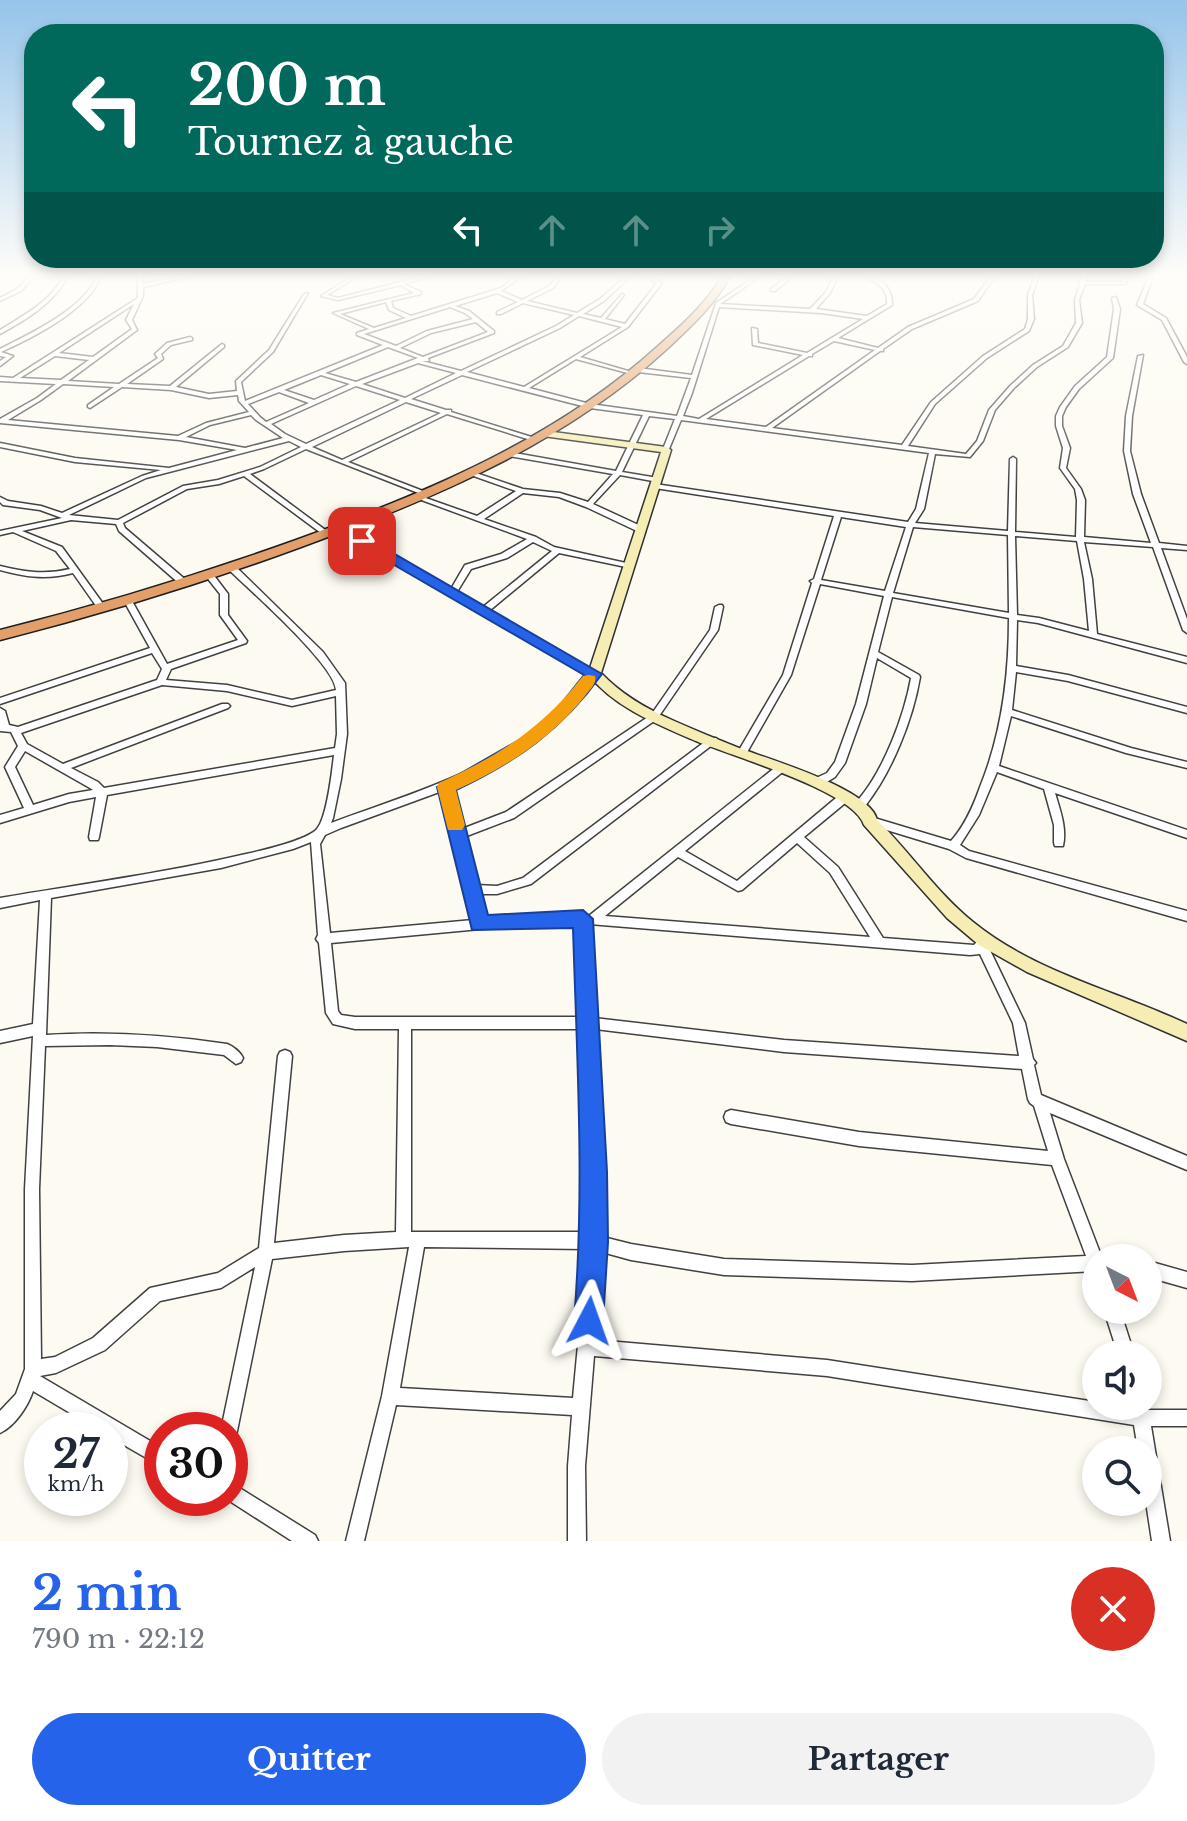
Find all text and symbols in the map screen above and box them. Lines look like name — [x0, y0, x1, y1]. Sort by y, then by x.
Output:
text: 200 m — [188, 51, 386, 120]
icon: left — [56, 56, 160, 160]
text: Tournez à gauche — [188, 120, 514, 165]
icon: left — [446, 208, 490, 252]
icon: ahead — [530, 208, 574, 252]
icon: ahead — [614, 208, 658, 252]
icon: right — [698, 208, 742, 252]
pin — [328, 507, 396, 575]
icon: arrive — [340, 519, 384, 563]
north arrow — [1082, 1244, 1162, 1324]
map controls — [1082, 1244, 1162, 1516]
position arrow — [547, 1279, 631, 1363]
button: sound — [1082, 1340, 1162, 1420]
speed limit sign: 30 — [144, 1412, 248, 1516]
text: 27 — [53, 1429, 99, 1479]
button: search — [1082, 1436, 1162, 1516]
text: km/h — [48, 1472, 104, 1496]
text: 2 min — [32, 1563, 181, 1623]
button: close — [1071, 1567, 1155, 1651]
text: 790 m · 22:12 — [32, 1623, 205, 1655]
button: Quitter — [32, 1713, 586, 1805]
button: Partager — [602, 1713, 1155, 1805]

